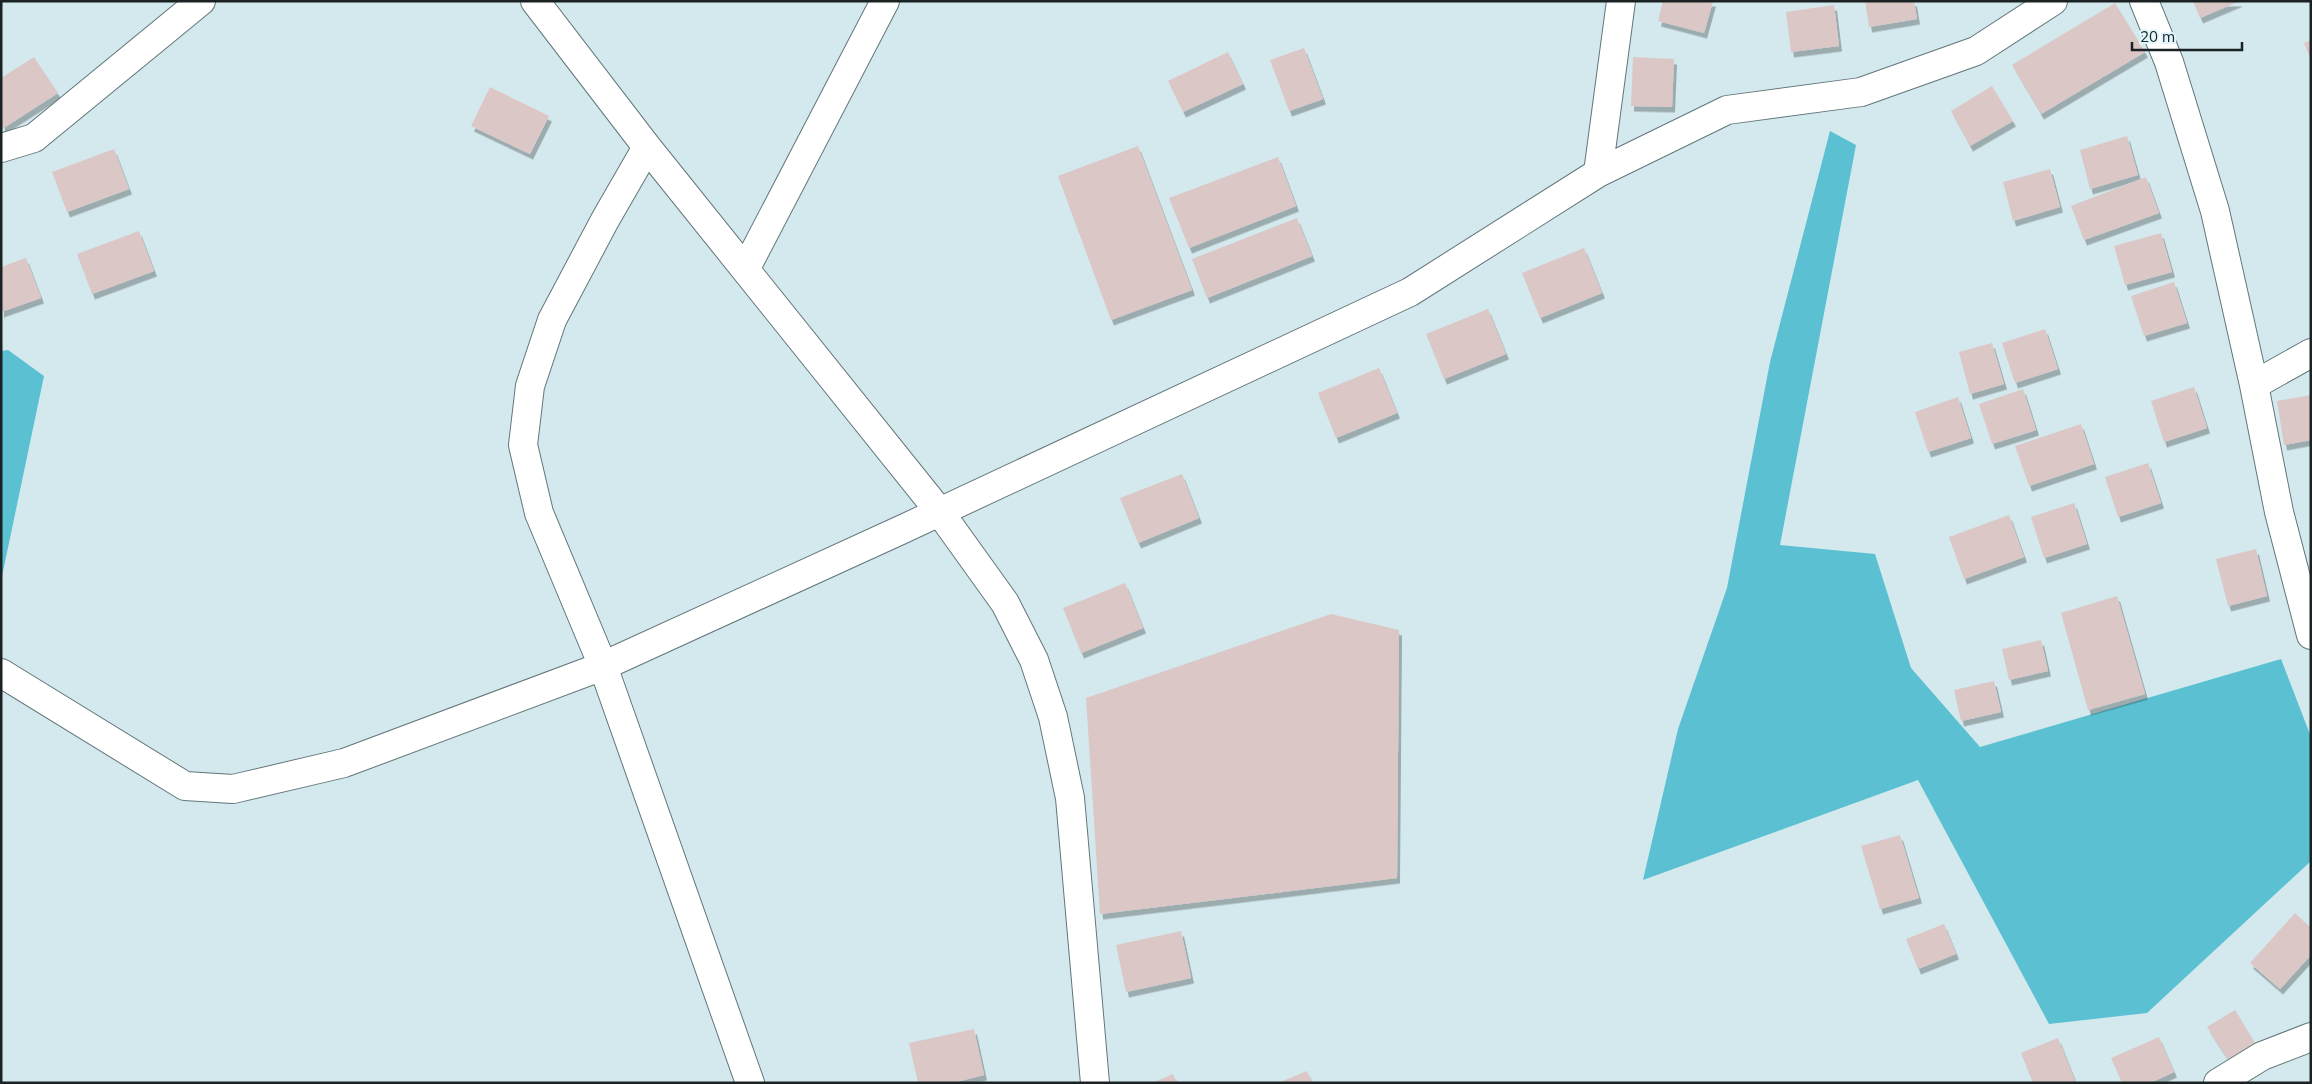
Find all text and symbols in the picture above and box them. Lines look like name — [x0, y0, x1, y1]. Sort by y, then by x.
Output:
scale bar — [2132, 20, 2242, 52]
text: 20 m — [2140, 27, 2175, 46]

